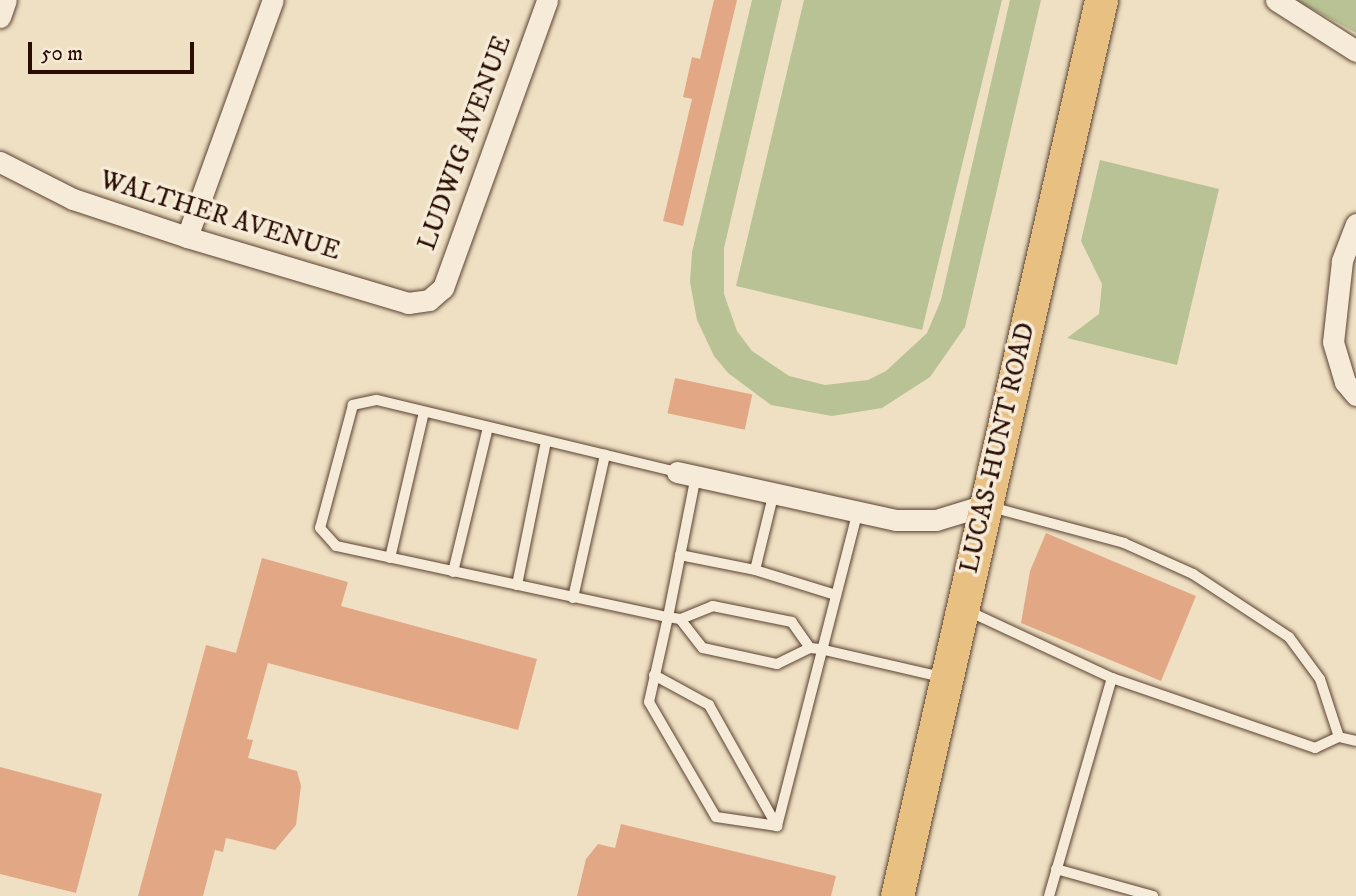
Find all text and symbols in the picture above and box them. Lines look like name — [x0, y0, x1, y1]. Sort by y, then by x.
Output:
scale bar — [32, 28, 198, 72]
street label: LUDWIG AVENUE — [412, 31, 518, 255]
text: 50 m — [41, 41, 83, 67]
street label: WALTHER AVENUE — [96, 165, 344, 267]
street label: LUCAS-HUNT ROAD — [954, 320, 1042, 576]

